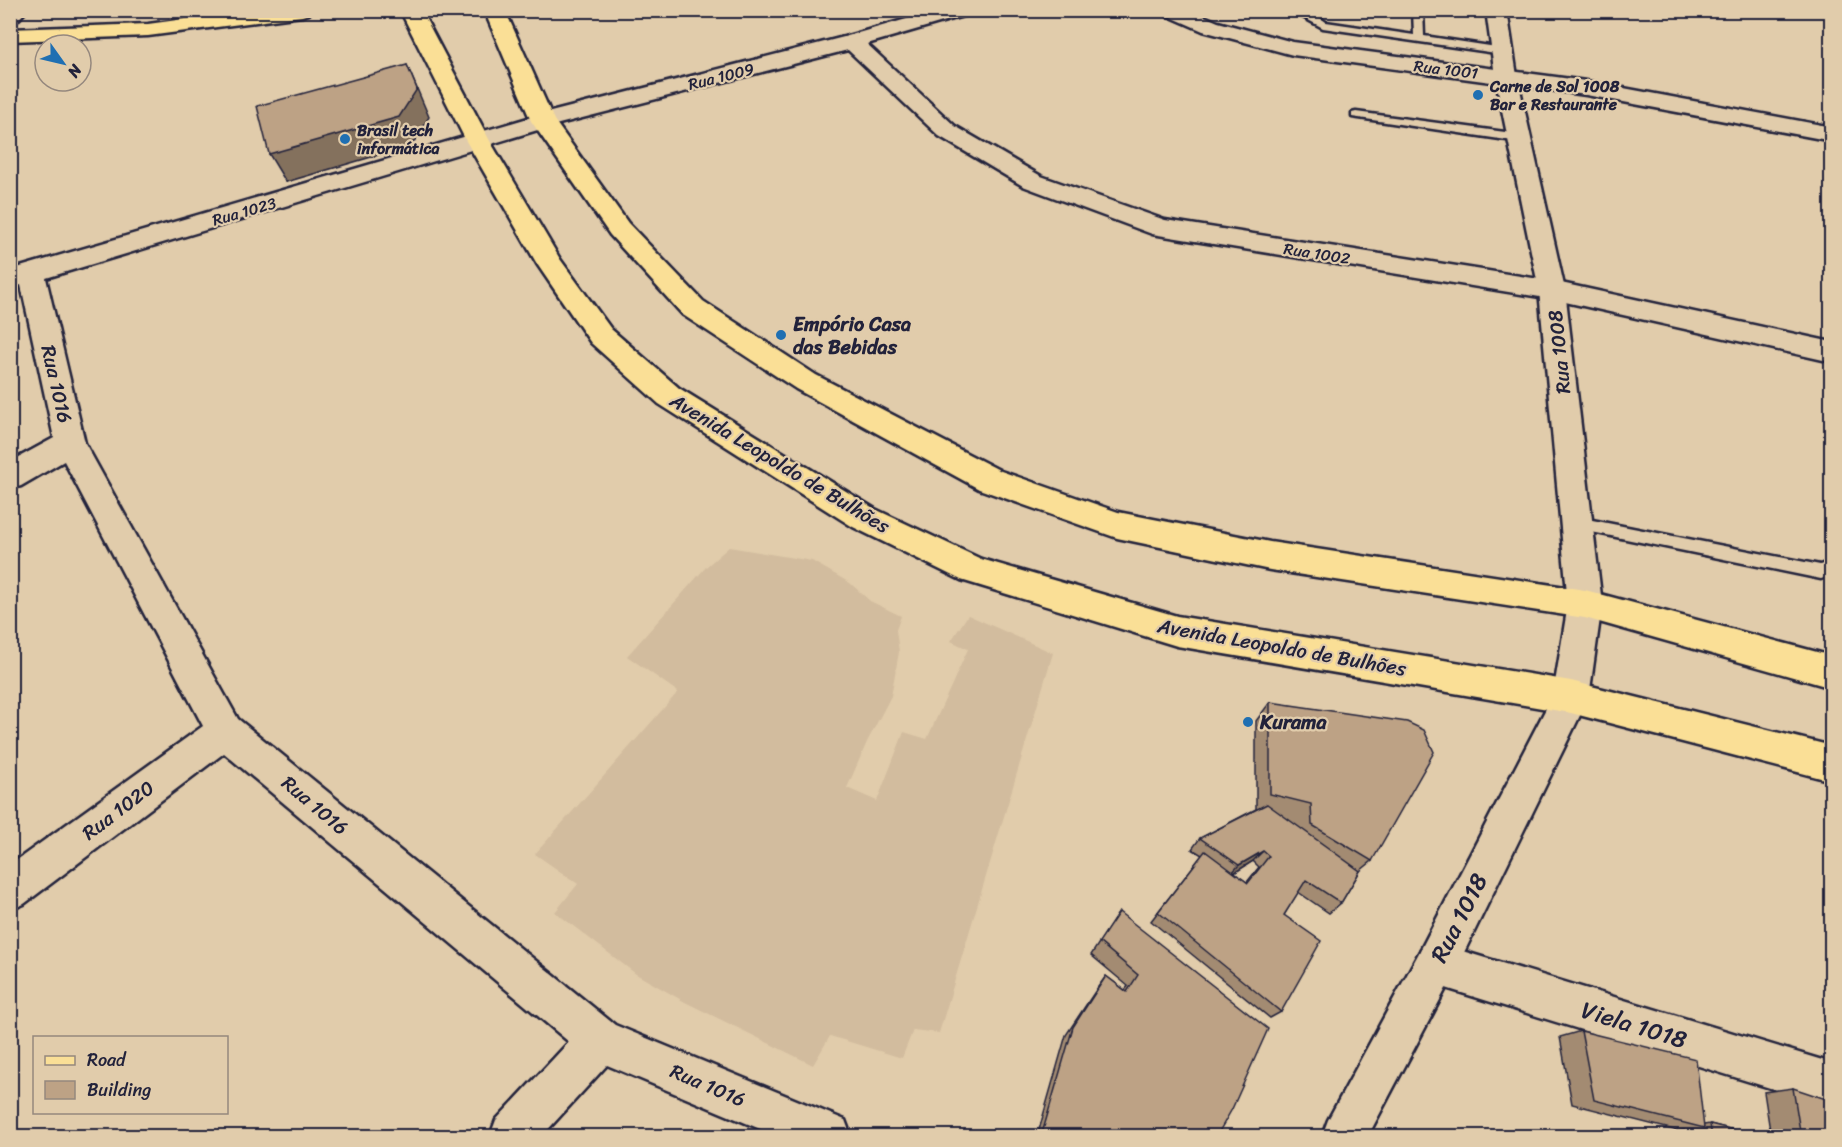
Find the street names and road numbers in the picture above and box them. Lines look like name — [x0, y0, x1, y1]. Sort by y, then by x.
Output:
street label: Rua 1001 — [1412, 51, 1480, 88]
street label: Rua 1009 — [685, 54, 757, 99]
street label: Rua 1023 — [209, 188, 280, 234]
street label: Rua 1002 — [1282, 234, 1352, 273]
street label: Rua 1008 — [1538, 308, 1581, 396]
street label: Rua 1016 — [31, 342, 82, 427]
street label: Avenida Leopoldo de Bulhões — [662, 383, 897, 544]
street label: Avenida Leopoldo de Bulhões — [1154, 608, 1410, 687]
street label: Rua 1016 — [273, 767, 356, 844]
street label: Rua 1020 — [74, 771, 162, 850]
street label: Rua 1018 — [1419, 866, 1499, 970]
street label: Viela 1018 — [1576, 989, 1692, 1061]
street label: Rua 1016 — [664, 1054, 751, 1117]

